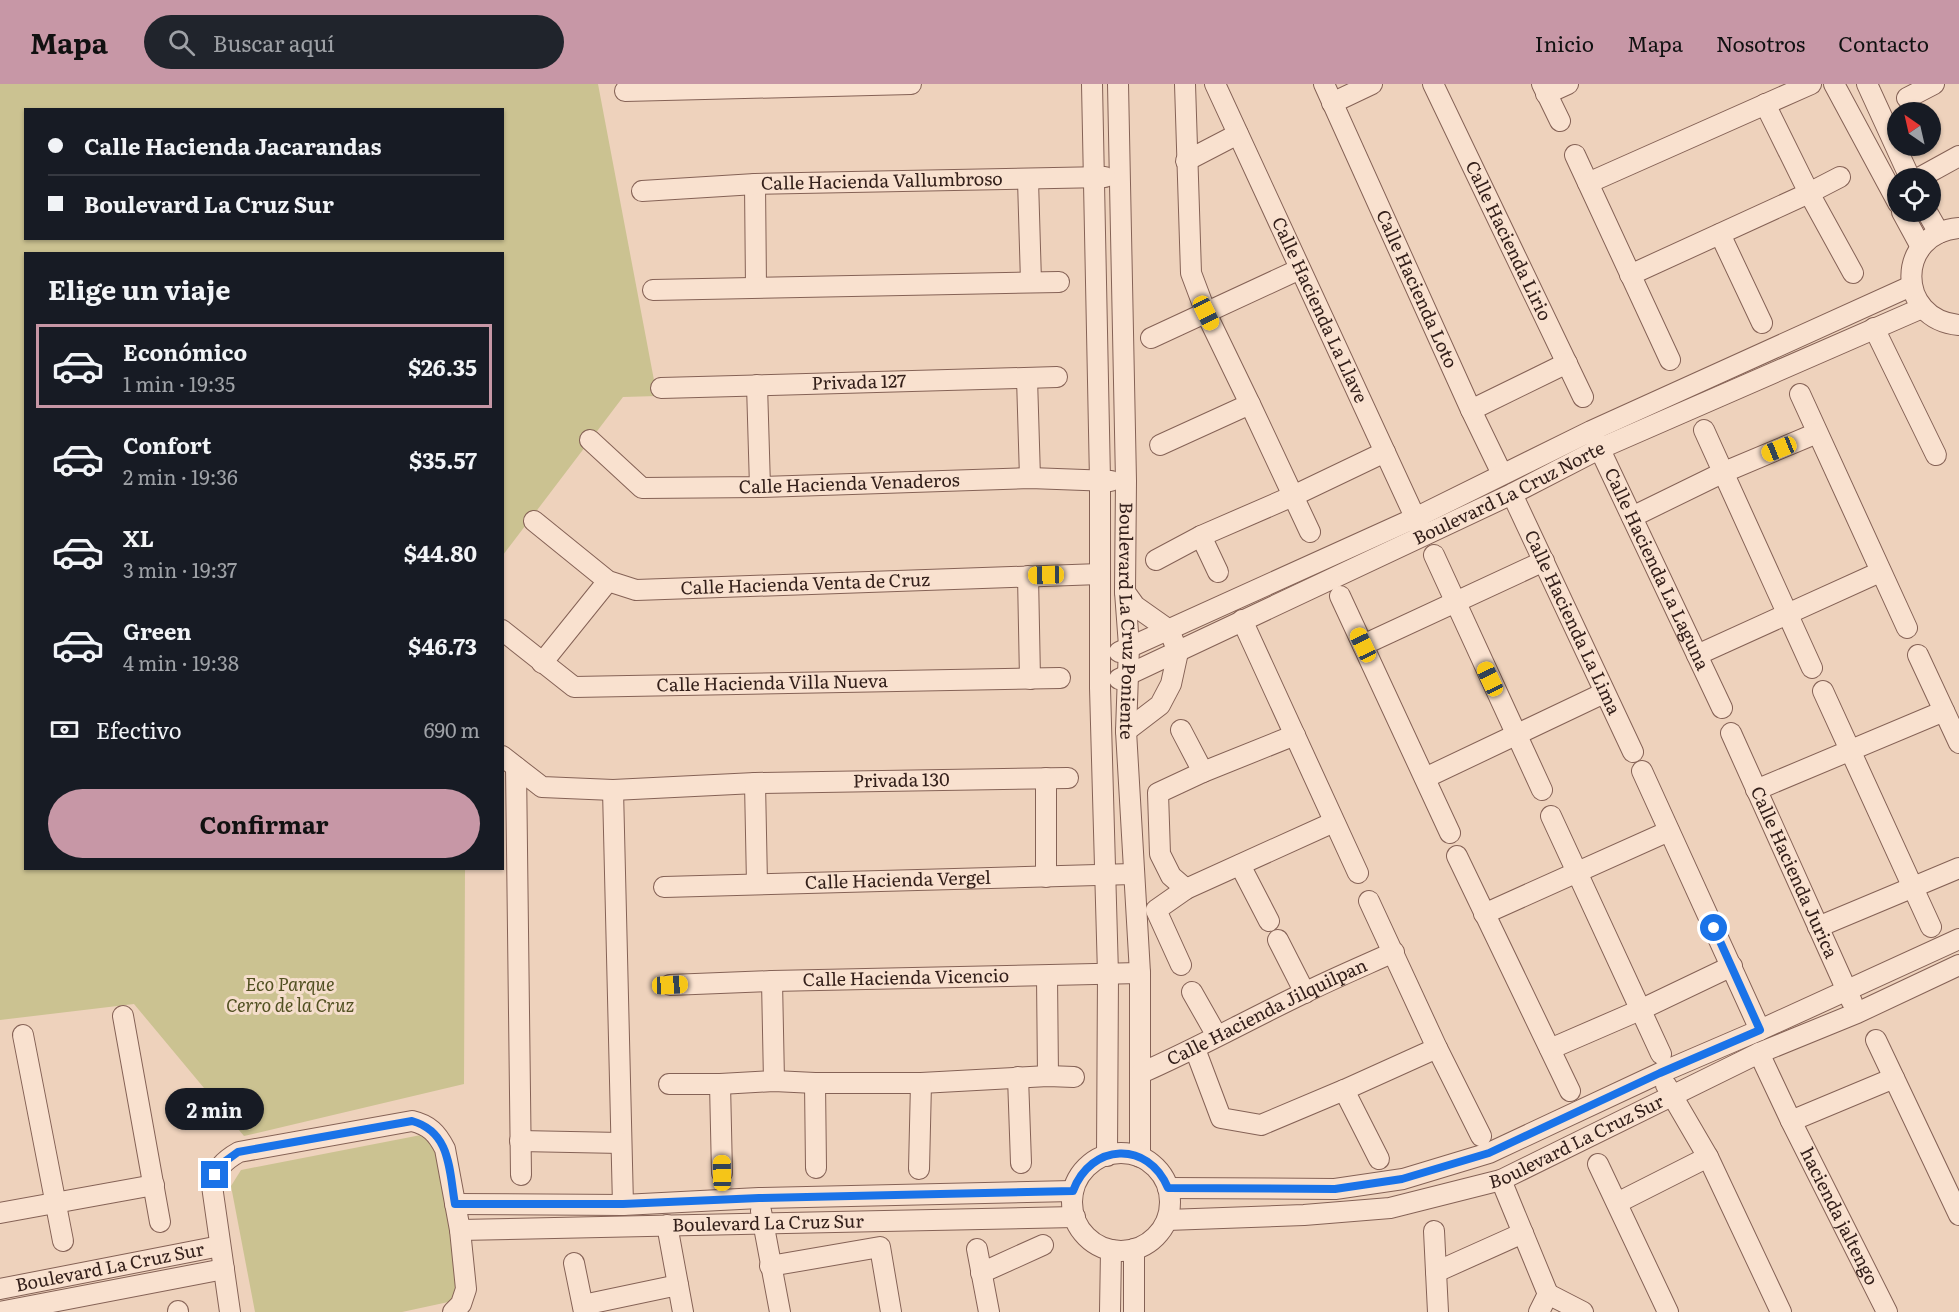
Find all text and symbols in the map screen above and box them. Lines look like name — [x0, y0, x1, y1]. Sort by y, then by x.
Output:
search box — [144, 15, 564, 69]
text: Mapa — [30, 21, 108, 63]
icon: search — [165, 26, 198, 59]
text: Buscar aquí — [213, 26, 335, 59]
text: Inicio — [1535, 27, 1594, 58]
text: Mapa — [1627, 27, 1683, 58]
text: Nosotros — [1716, 27, 1805, 58]
text: Contacto — [1838, 27, 1929, 58]
north arrow — [1887, 102, 1941, 156]
map controls — [1887, 102, 1941, 222]
text: Calle Hacienda Jacarandas — [84, 129, 381, 162]
street label: Calle Hacienda Lirio — [1460, 156, 1559, 325]
street label: Calle Hacienda Vallumbroso — [761, 164, 1003, 196]
button: locate — [1887, 168, 1941, 222]
text: Boulevard La Cruz Sur — [84, 187, 334, 220]
street label: Calle Hacienda Loto — [1370, 205, 1465, 372]
street label: Calle Hacienda La Llave — [1266, 212, 1375, 407]
text: Elige un viaje — [48, 268, 231, 308]
car — [1190, 293, 1222, 333]
text: Económico — [123, 335, 247, 368]
icon: car — [51, 339, 105, 393]
text: $26.35 — [408, 350, 477, 383]
street label: Privada 127 — [811, 366, 907, 396]
text: 1 min · 19:35 — [123, 368, 235, 398]
text: Confort — [123, 428, 211, 461]
icon: car — [51, 432, 105, 486]
street label: Boulevard La Cruz Norte — [1408, 433, 1608, 551]
car — [1759, 434, 1799, 464]
text: $35.57 — [409, 443, 477, 476]
text: 2 min · 19:36 — [123, 461, 238, 491]
street label: Calle Hacienda La Laguna — [1598, 463, 1717, 675]
street label: Calle Hacienda Venaderos — [739, 465, 960, 499]
street label: Boulevard La Cruz Poniente — [1113, 502, 1144, 740]
text: XL — [123, 521, 154, 554]
icon: car — [51, 525, 105, 579]
street label: Calle Hacienda La Lima — [1519, 525, 1629, 719]
text: $44.80 — [404, 536, 477, 569]
text: 3 min · 19:37 — [123, 554, 237, 584]
street label: Calle Hacienda Venta de Cruz — [680, 565, 931, 600]
car — [1028, 566, 1064, 584]
text: Green — [123, 614, 192, 647]
icon: car — [51, 618, 105, 672]
car — [1347, 625, 1379, 665]
text: $46.73 — [408, 629, 477, 662]
text: 4 min · 19:38 — [123, 647, 239, 677]
car — [1474, 659, 1506, 699]
street label: Calle Hacienda Villa Nueva — [656, 666, 888, 697]
icon: cash — [48, 713, 81, 746]
text: Efectivo — [96, 713, 182, 746]
text: 690 m — [424, 714, 480, 744]
street label: Privada 130 — [853, 765, 950, 793]
street label: Calle Hacienda Jurica — [1745, 782, 1846, 963]
button: Confirmar — [48, 789, 480, 858]
street label: Calle Hacienda Vergel — [805, 863, 991, 895]
route start — [1700, 914, 1727, 941]
street label: Calle Hacienda Jilquilpan — [1162, 951, 1371, 1072]
street label: Calle Hacienda Vicencio — [802, 961, 1009, 992]
park label: Eco Parque Cerro de la Cruz — [226, 970, 355, 1018]
car — [652, 975, 688, 995]
street label: Boulevard La Cruz Sur — [1486, 1087, 1668, 1195]
callout: 2 min — [166, 1088, 264, 1130]
text: 2 min — [187, 1094, 242, 1124]
street label: hacienda jaltengo — [1794, 1142, 1886, 1289]
car — [713, 1155, 731, 1191]
route end — [201, 1161, 228, 1188]
street label: Boulevard La Cruz Sur — [672, 1206, 865, 1238]
street label: Boulevard La Cruz Sur — [13, 1234, 207, 1298]

